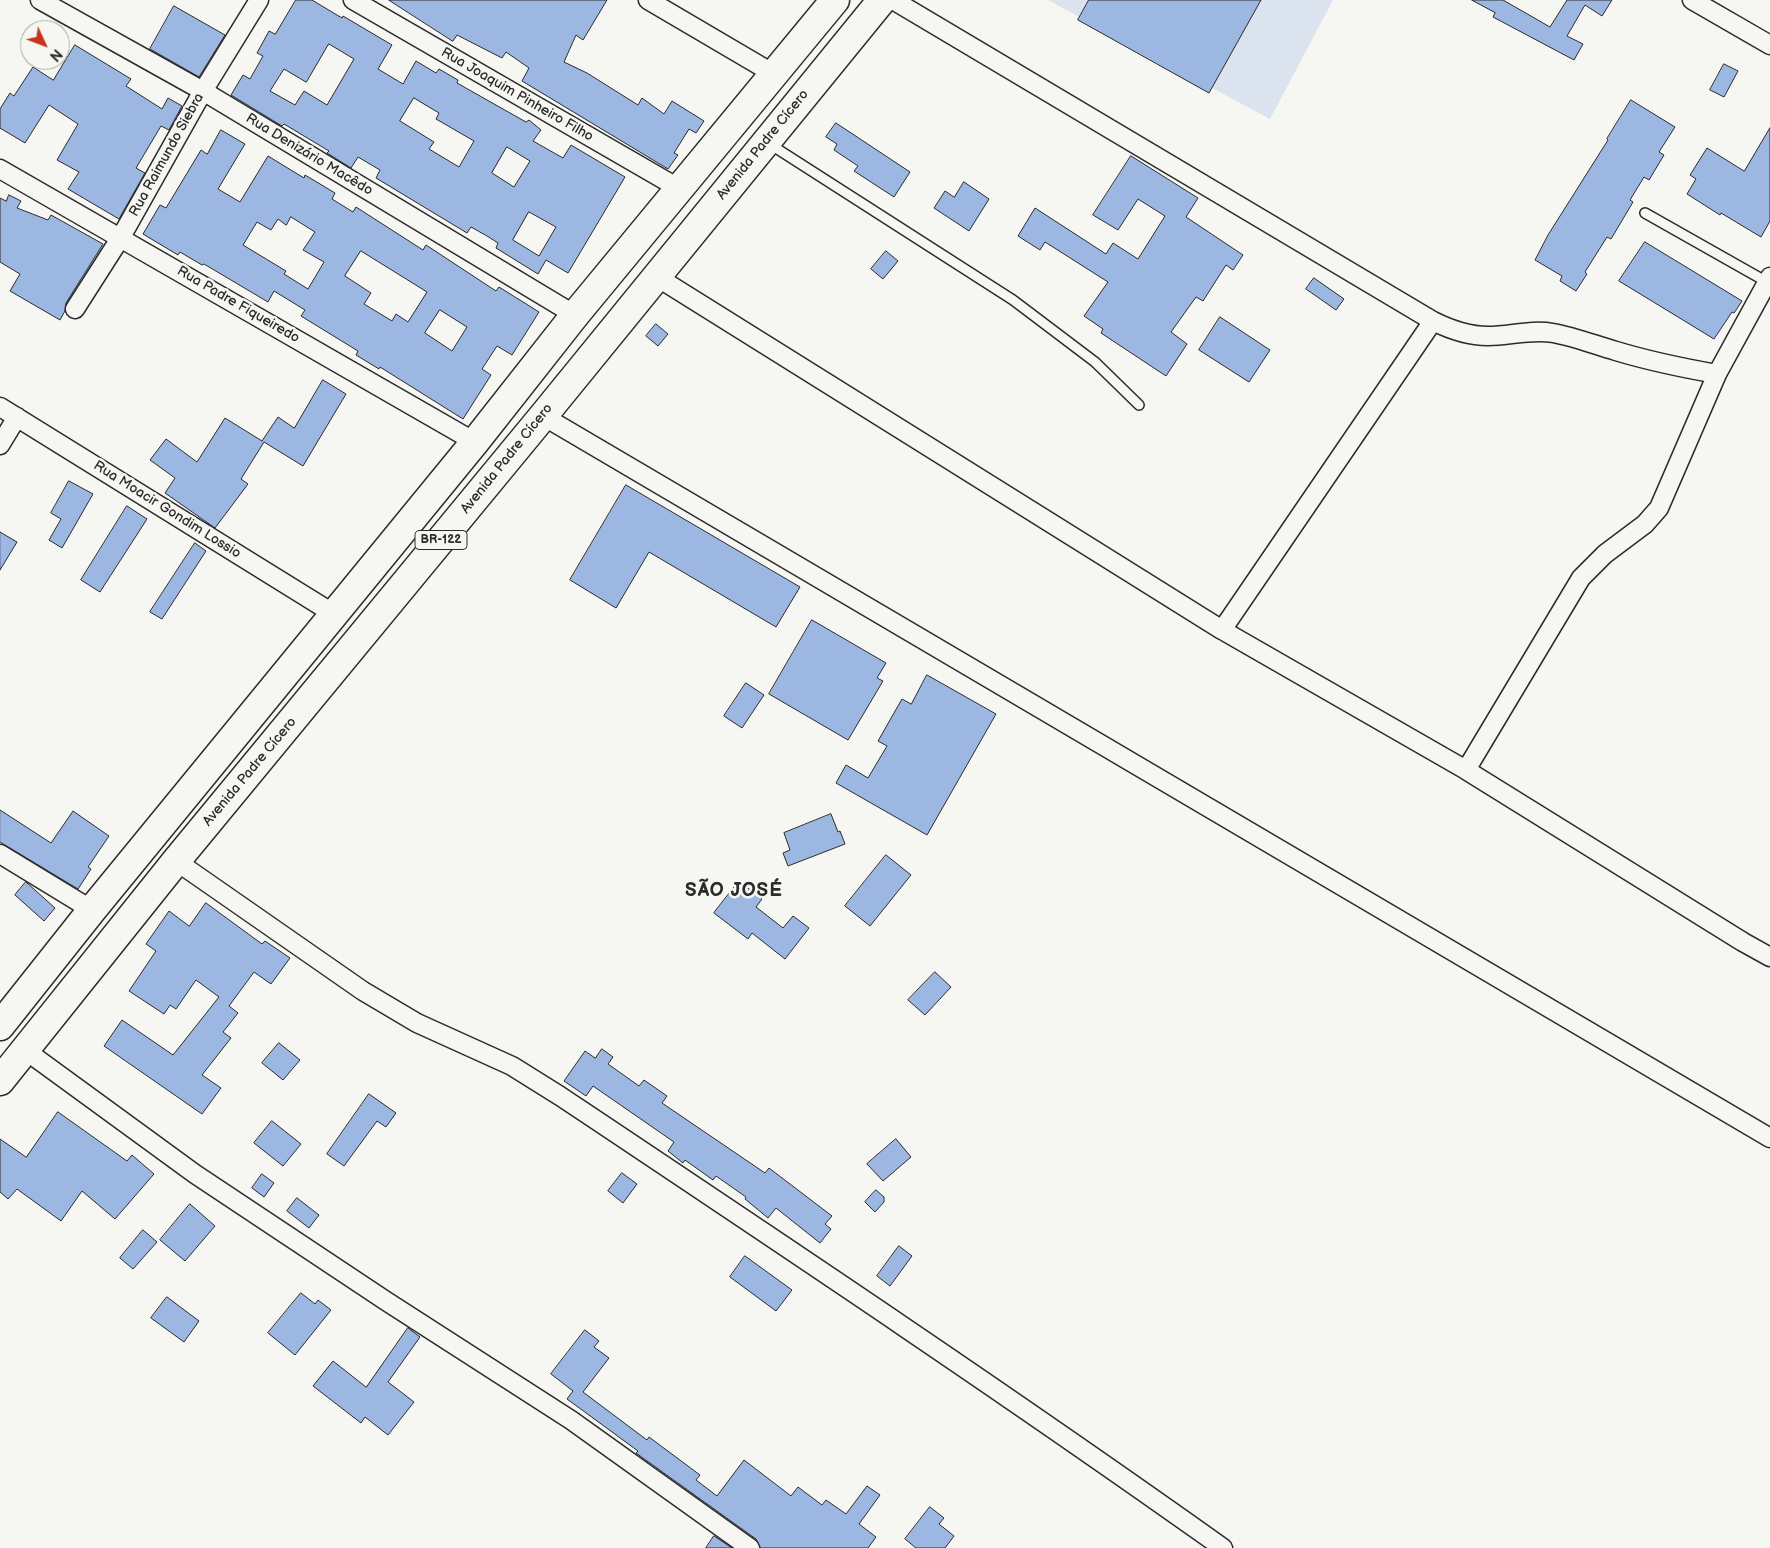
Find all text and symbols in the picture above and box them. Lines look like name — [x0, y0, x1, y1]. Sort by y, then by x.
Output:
north arrow — [20, 20, 70, 70]
street label: Rua Joaquim Pinheiro Filho — [438, 44, 596, 146]
text: N — [46, 45, 65, 65]
street label: Avenida Padre Cícero — [713, 87, 813, 203]
street label: Rua Raimundo Siebra — [126, 90, 208, 220]
street label: Rua Denizário Macêdo — [242, 110, 376, 200]
street label: Rua Padre Fiqueiredo — [174, 263, 302, 347]
street label: Avenida Padre Cícero — [457, 401, 557, 517]
street label: Rua Moacir Gondim Lossio — [90, 458, 244, 562]
road number: BR-122 — [415, 530, 467, 550]
street label: Avenida Padre Cícero — [200, 714, 300, 830]
district label: SÃO JOSÉ — [684, 880, 784, 902]

